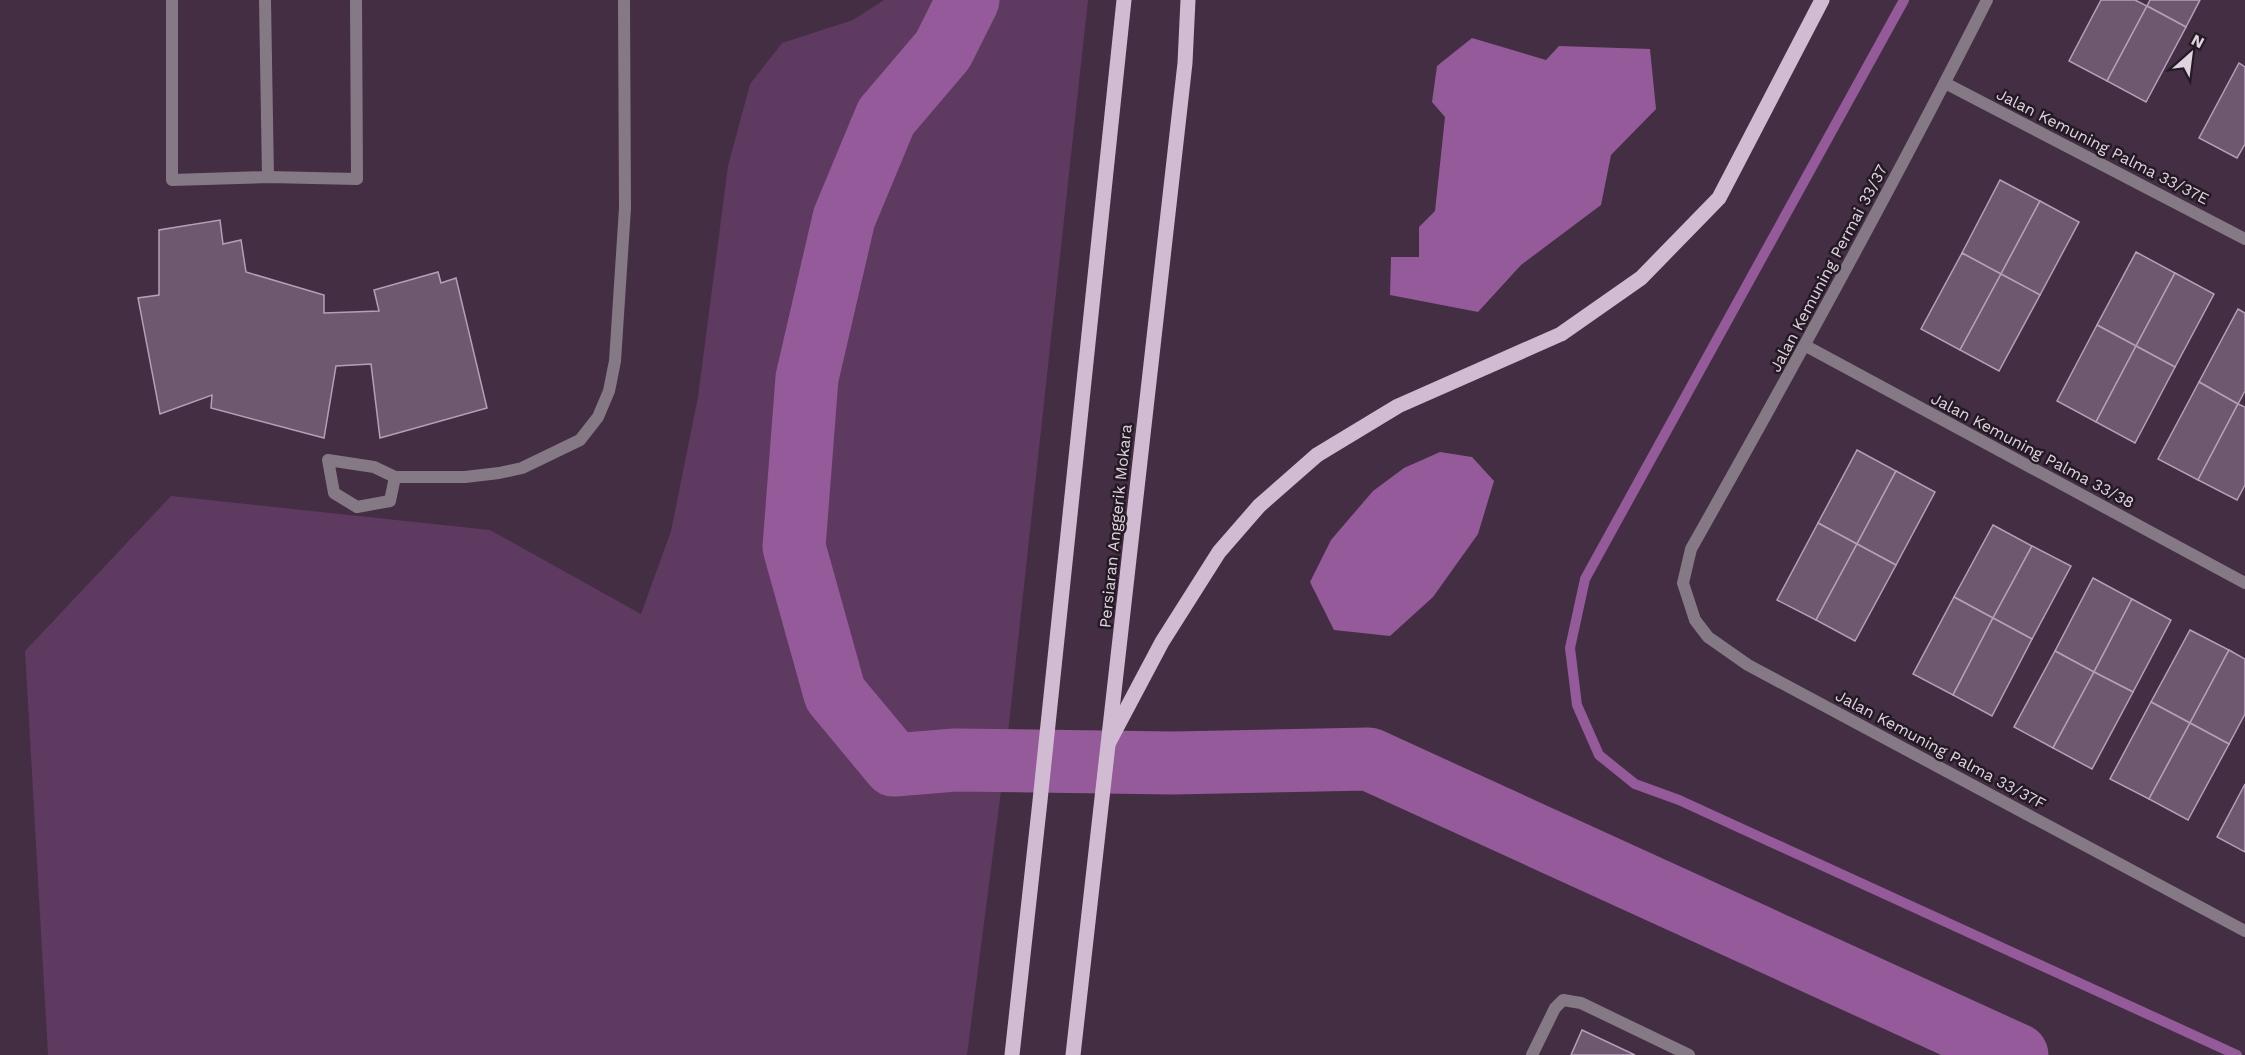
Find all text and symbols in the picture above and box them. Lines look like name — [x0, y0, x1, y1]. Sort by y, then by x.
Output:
north arrow — [2161, 24, 2221, 84]
text: N — [2188, 30, 2208, 52]
street label: Jalan Kemuning Palma 33/37E — [1993, 84, 2212, 208]
street label: Jalan Kemuning Permai 33/37 — [1766, 161, 1891, 375]
street label: Jalan Kemuning Palma 33/38 — [1928, 389, 2138, 512]
street label: Persiaran Anggerik Mokara — [1095, 423, 1136, 629]
street label: Jalan Kemuning Palma 33/37F — [1832, 686, 2049, 813]

